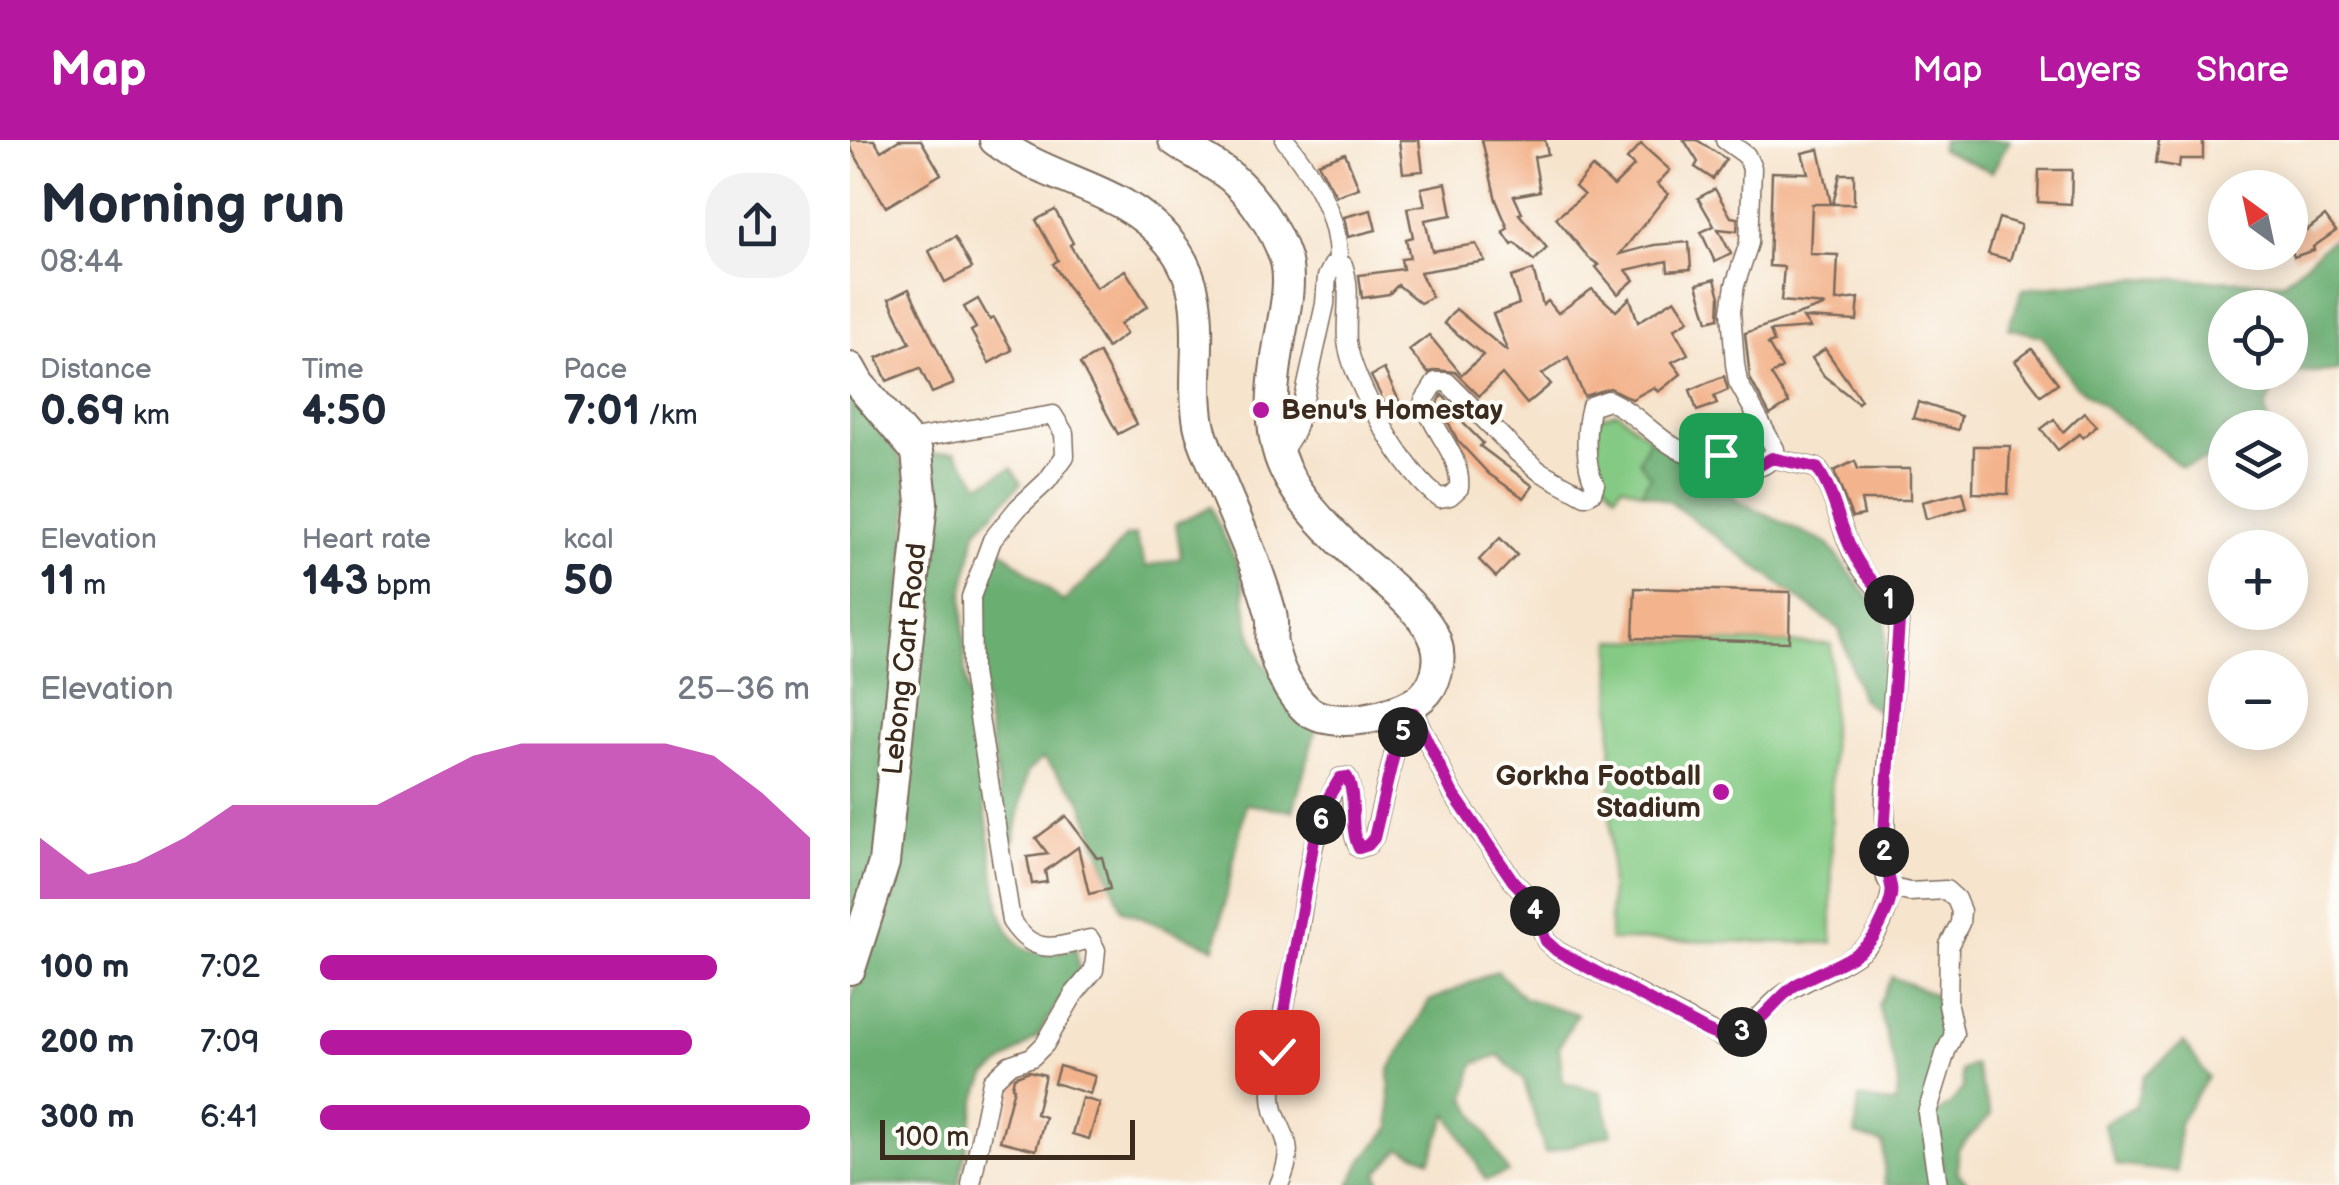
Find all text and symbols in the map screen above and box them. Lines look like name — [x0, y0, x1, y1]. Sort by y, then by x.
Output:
text: Map — [50, 42, 146, 99]
text: Map — [1912, 49, 1983, 92]
text: Layers — [2038, 49, 2141, 92]
text: Share — [2196, 49, 2289, 92]
north arrow — [2208, 170, 2308, 270]
map controls — [2208, 170, 2308, 750]
text: Morning run — [40, 172, 345, 239]
button: share — [705, 173, 810, 278]
text: 08:44 — [40, 243, 123, 282]
button: locate — [2208, 290, 2308, 390]
text: Distance — [40, 353, 152, 386]
text: Time — [302, 353, 364, 386]
text: Pace — [563, 353, 627, 386]
text: 0.69 — [40, 386, 125, 437]
text: 4:50 — [302, 386, 387, 437]
text: 7:01 — [563, 386, 640, 437]
place label: Benu's Homestay — [1281, 394, 1503, 427]
text: km — [125, 399, 170, 432]
text: /km — [640, 399, 698, 432]
marker: Benu's Homestay — [1250, 399, 1272, 421]
button: layers — [2208, 410, 2308, 510]
pin — [1679, 413, 1764, 498]
icon: arrive — [1694, 428, 1749, 483]
text: Elevation — [40, 523, 157, 556]
text: Heart rate — [302, 523, 431, 556]
text: kcal — [563, 523, 614, 556]
button: + — [2208, 530, 2308, 630]
street label: Lebong Cart Road — [876, 541, 934, 777]
text: 11 — [40, 556, 75, 607]
text: 143 — [302, 556, 369, 607]
text: 50 — [563, 556, 614, 607]
text: m — [75, 569, 106, 602]
text: bpm — [369, 569, 431, 602]
pin: 1 — [1864, 575, 1914, 625]
text: 1 — [1883, 583, 1895, 616]
button: − — [2208, 650, 2308, 750]
text: Elevation — [40, 670, 173, 709]
text: 25–36 m — [677, 670, 810, 709]
pin: 5 — [1378, 707, 1428, 757]
text: 5 — [1395, 715, 1411, 748]
place label: Gorkha Football Stadium — [1496, 760, 1701, 825]
marker: Gorkha Football Stadium — [1710, 781, 1732, 803]
pin: 6 — [1296, 795, 1346, 845]
text: 6 — [1313, 803, 1329, 836]
pin: 2 — [1859, 827, 1909, 877]
text: 2 — [1876, 835, 1892, 868]
pin: 4 — [1510, 886, 1560, 936]
text: 4 — [1527, 894, 1543, 927]
text: 100 m — [40, 948, 129, 987]
text: 7:02 — [200, 948, 260, 987]
pin: 3 — [1717, 1007, 1767, 1057]
pin — [1235, 1010, 1320, 1095]
text: 3 — [1734, 1015, 1750, 1048]
text: 200 m — [40, 1023, 134, 1062]
text: 7:09 — [200, 1023, 260, 1062]
icon: check — [1250, 1025, 1305, 1080]
text: 300 m — [40, 1098, 135, 1137]
text: 6:41 — [200, 1098, 258, 1137]
scale bar — [880, 1115, 1135, 1160]
text: 100 m — [895, 1121, 969, 1154]

